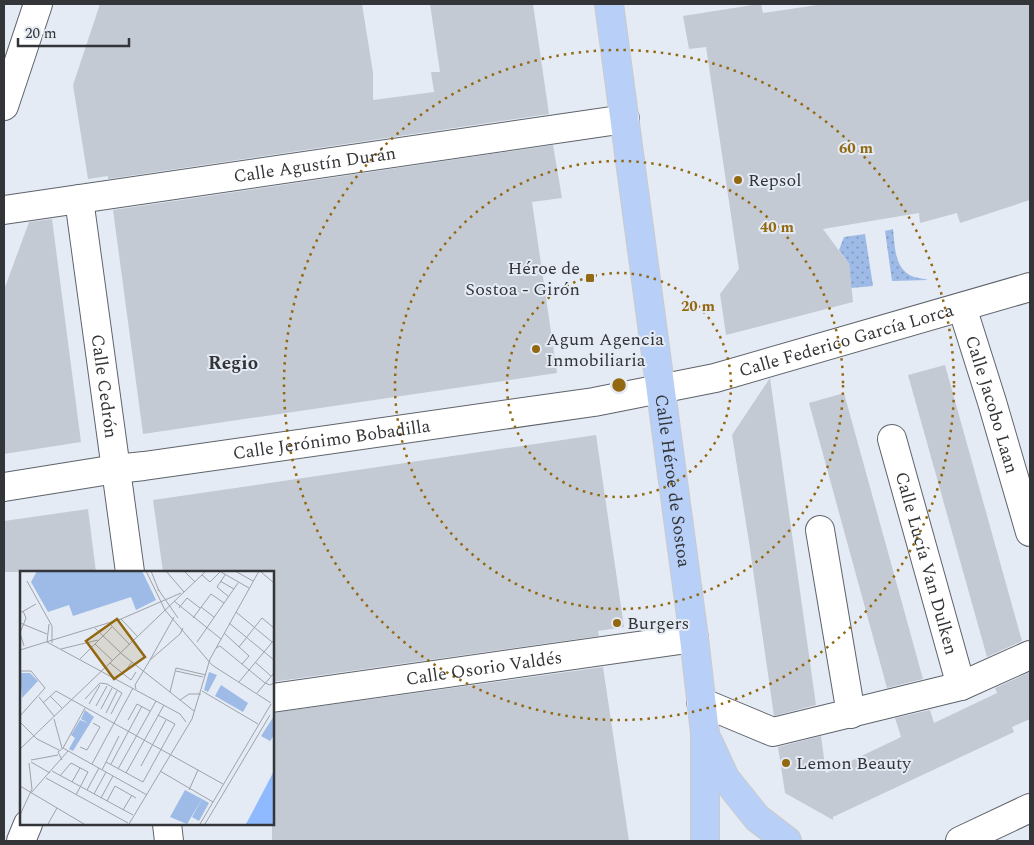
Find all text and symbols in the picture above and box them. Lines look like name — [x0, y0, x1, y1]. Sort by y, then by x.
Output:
scale bar — [18, 15, 129, 47]
text: 20 m — [25, 22, 57, 45]
text: 60 m — [839, 137, 874, 160]
street label: Calle Agustín Durán — [232, 140, 398, 190]
place label: Repsol — [748, 167, 802, 194]
marker: Repsol — [732, 174, 744, 186]
text: 40 m — [760, 216, 795, 239]
place label: Héroe de Sostoa - Girón — [465, 255, 580, 303]
marker: Héroe de Sostoa - Girón — [584, 272, 596, 284]
text: 20 m — [681, 295, 716, 318]
street label: Calle Federico García Lorca — [736, 297, 957, 384]
place label: Agum Agencia Inmobiliaria — [546, 326, 664, 374]
street label: Calle Jacobo Laan — [958, 332, 1025, 477]
street label: Calle Cedrón — [84, 333, 125, 440]
marker: Agum Agencia Inmobiliaria — [530, 343, 542, 355]
district label: Regio — [208, 349, 258, 378]
centre of rings — [610, 376, 628, 394]
street label: Calle Héroe de Sostoa — [647, 392, 697, 569]
street label: Calle Jerónimo Bobadilla — [231, 412, 432, 467]
street label: Calle Lucía Van Dulken — [888, 469, 965, 658]
inset map — [20, 571, 274, 825]
place label: Burgers — [627, 610, 689, 637]
marker: Burgers — [611, 617, 623, 629]
street label: Calle Osorio Valdés — [404, 644, 564, 693]
place label: Lemon Beauty — [796, 750, 912, 777]
marker: Lemon Beauty — [780, 757, 792, 769]

